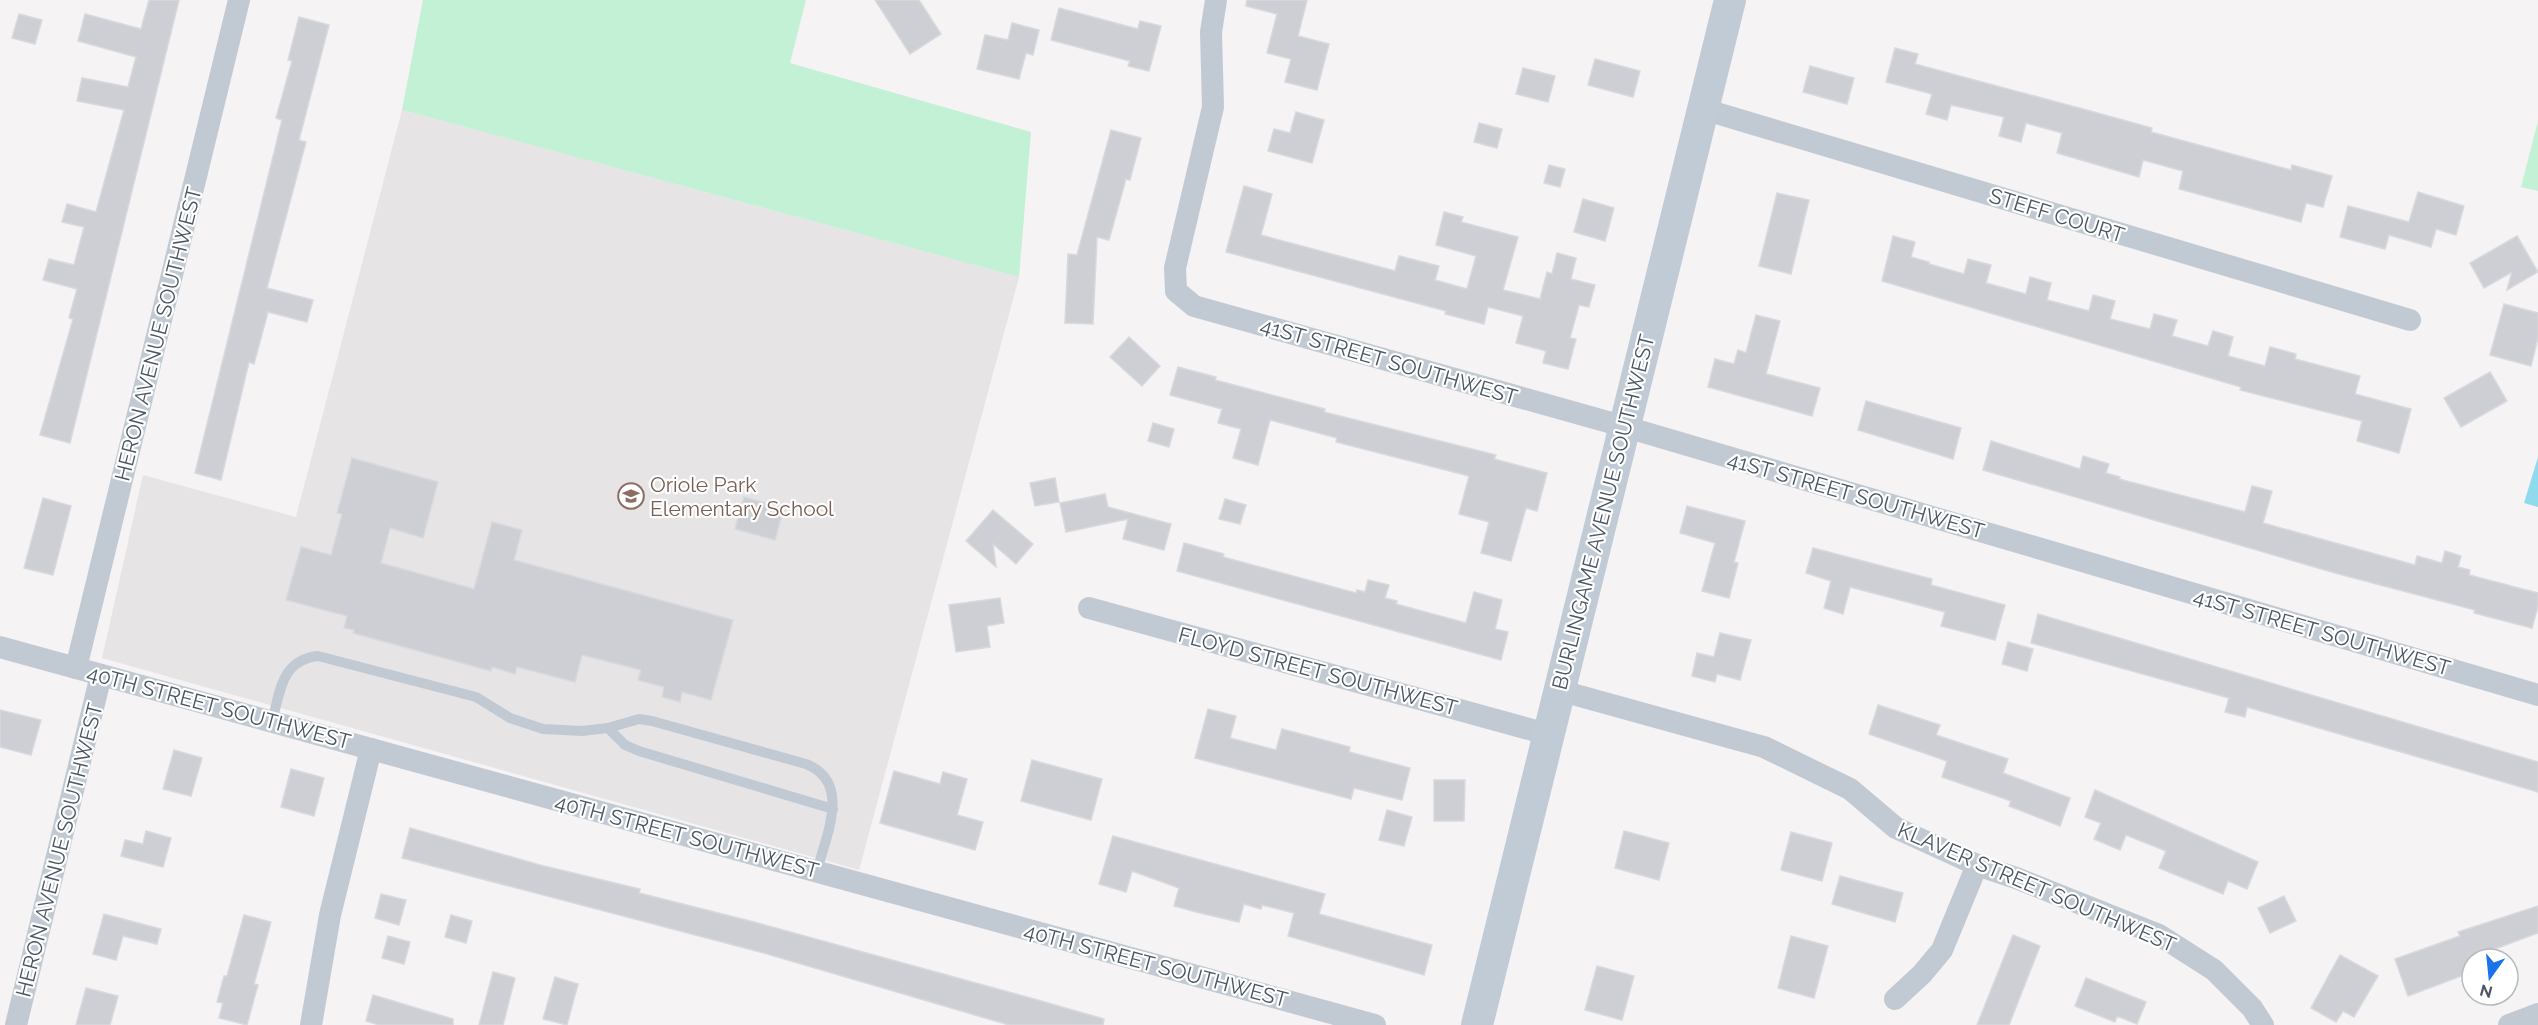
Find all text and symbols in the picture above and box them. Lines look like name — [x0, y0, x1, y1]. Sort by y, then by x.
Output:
street label: STEFF COURT — [1986, 183, 2128, 247]
street label: HERON AVENUE SOUTHWEST — [109, 184, 207, 483]
street label: 41ST STREET SOUTHWEST — [1258, 312, 1520, 410]
street label: BURLINGAME AVENUE SOUTHWEST — [1547, 332, 1659, 692]
street label: 41ST STREET SOUTHWEST — [1725, 446, 1987, 544]
place label: Oriole Park Elementary School — [650, 472, 834, 521]
school or university icon: Oriole Park Elementary School — [616, 481, 646, 511]
street label: 41ST STREET SOUTHWEST — [2191, 583, 2453, 681]
street label: FLOYD STREET SOUTHWEST — [1176, 622, 1461, 720]
street label: 40TH STREET SOUTHWEST — [84, 660, 354, 754]
street label: HERON AVENUE SOUTHWEST — [10, 700, 108, 999]
street label: 40TH STREET SOUTHWEST — [552, 789, 822, 883]
street label: KLAVER STREET SOUTHWEST — [1894, 817, 2180, 957]
street label: 40TH STREET SOUTHWEST — [1021, 918, 1291, 1012]
north arrow — [2460, 947, 2520, 1007]
text: N — [2478, 980, 2495, 1002]

